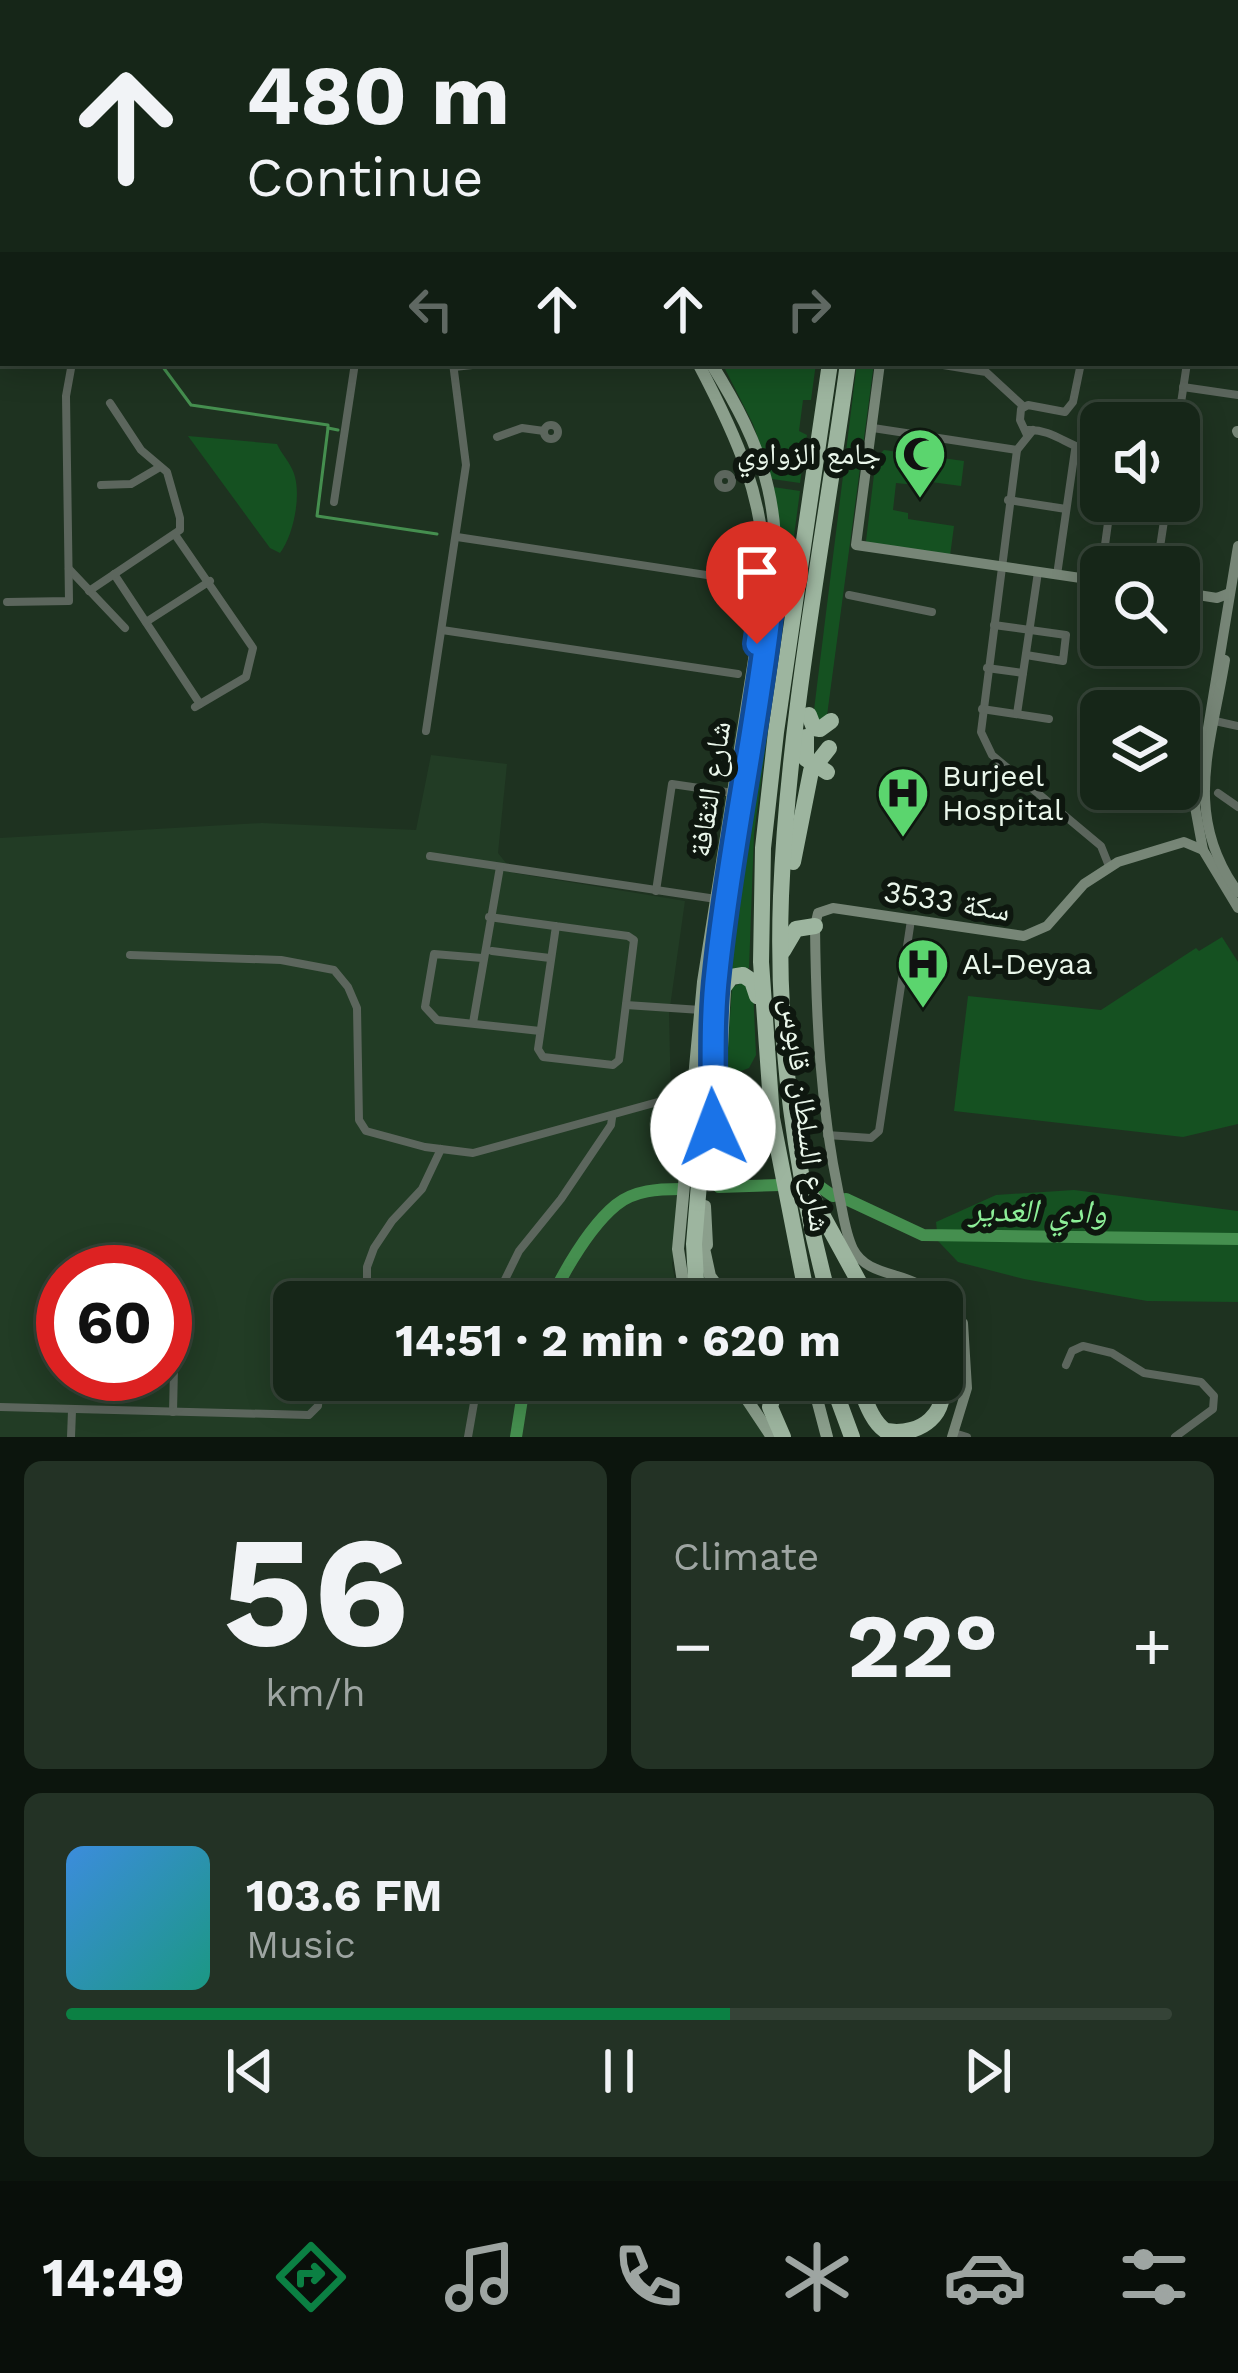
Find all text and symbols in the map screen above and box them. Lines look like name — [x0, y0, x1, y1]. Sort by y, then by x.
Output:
text: 480 m — [246, 46, 510, 144]
icon: ahead — [48, 48, 204, 204]
text: Continue — [246, 146, 483, 209]
icon: left — [398, 276, 464, 342]
icon: ahead — [524, 276, 590, 342]
icon: ahead — [650, 276, 716, 342]
icon: right — [776, 276, 842, 342]
map controls — [1080, 402, 1200, 810]
button: sound — [1080, 402, 1200, 522]
mosque icon: جامع الزواوي — [892, 426, 948, 500]
place label: جامع الزواوي — [737, 436, 881, 478]
pin — [706, 521, 808, 644]
icon: arrive — [724, 539, 790, 605]
button: search — [1080, 546, 1200, 666]
button: layers — [1080, 690, 1200, 810]
street label: شارع الثقافة — [682, 719, 739, 860]
place label: Burjeel Hospital — [942, 758, 1063, 827]
hospital icon: Burjeel Hospital — [875, 765, 931, 839]
street label: سكة 3533 — [881, 873, 1013, 928]
hospital icon: Al-Deyaa — [895, 936, 951, 1010]
place label: Al-Deyaa — [962, 946, 1092, 981]
street label: شارع السلطان قابوس — [773, 996, 838, 1234]
position arrow — [650, 1065, 776, 1191]
water label: وادي الغدير — [967, 1190, 1107, 1238]
speed limit sign: 60 — [36, 1245, 192, 1401]
text: 14:51 · 2 min · 620 m — [395, 1314, 841, 1367]
text: 56 — [222, 1500, 409, 1683]
text: Climate — [673, 1534, 819, 1579]
text: 22° — [847, 1593, 998, 1699]
text: − — [673, 1608, 713, 1685]
text: + — [1132, 1608, 1172, 1685]
text: km/h — [265, 1670, 366, 1715]
text: 103.6 FM — [246, 1869, 443, 1922]
text: Music — [246, 1922, 356, 1967]
icon: previous — [217, 2038, 283, 2104]
icon: pause — [586, 2038, 652, 2104]
icon: next — [955, 2038, 1021, 2104]
icon: directions — [269, 2235, 353, 2319]
icon: music — [438, 2235, 522, 2319]
icon: phone — [606, 2235, 690, 2319]
icon: climate — [775, 2235, 859, 2319]
icon: car — [943, 2235, 1027, 2319]
icon: filters — [1112, 2235, 1196, 2319]
text: 14:49 — [42, 2246, 185, 2309]

